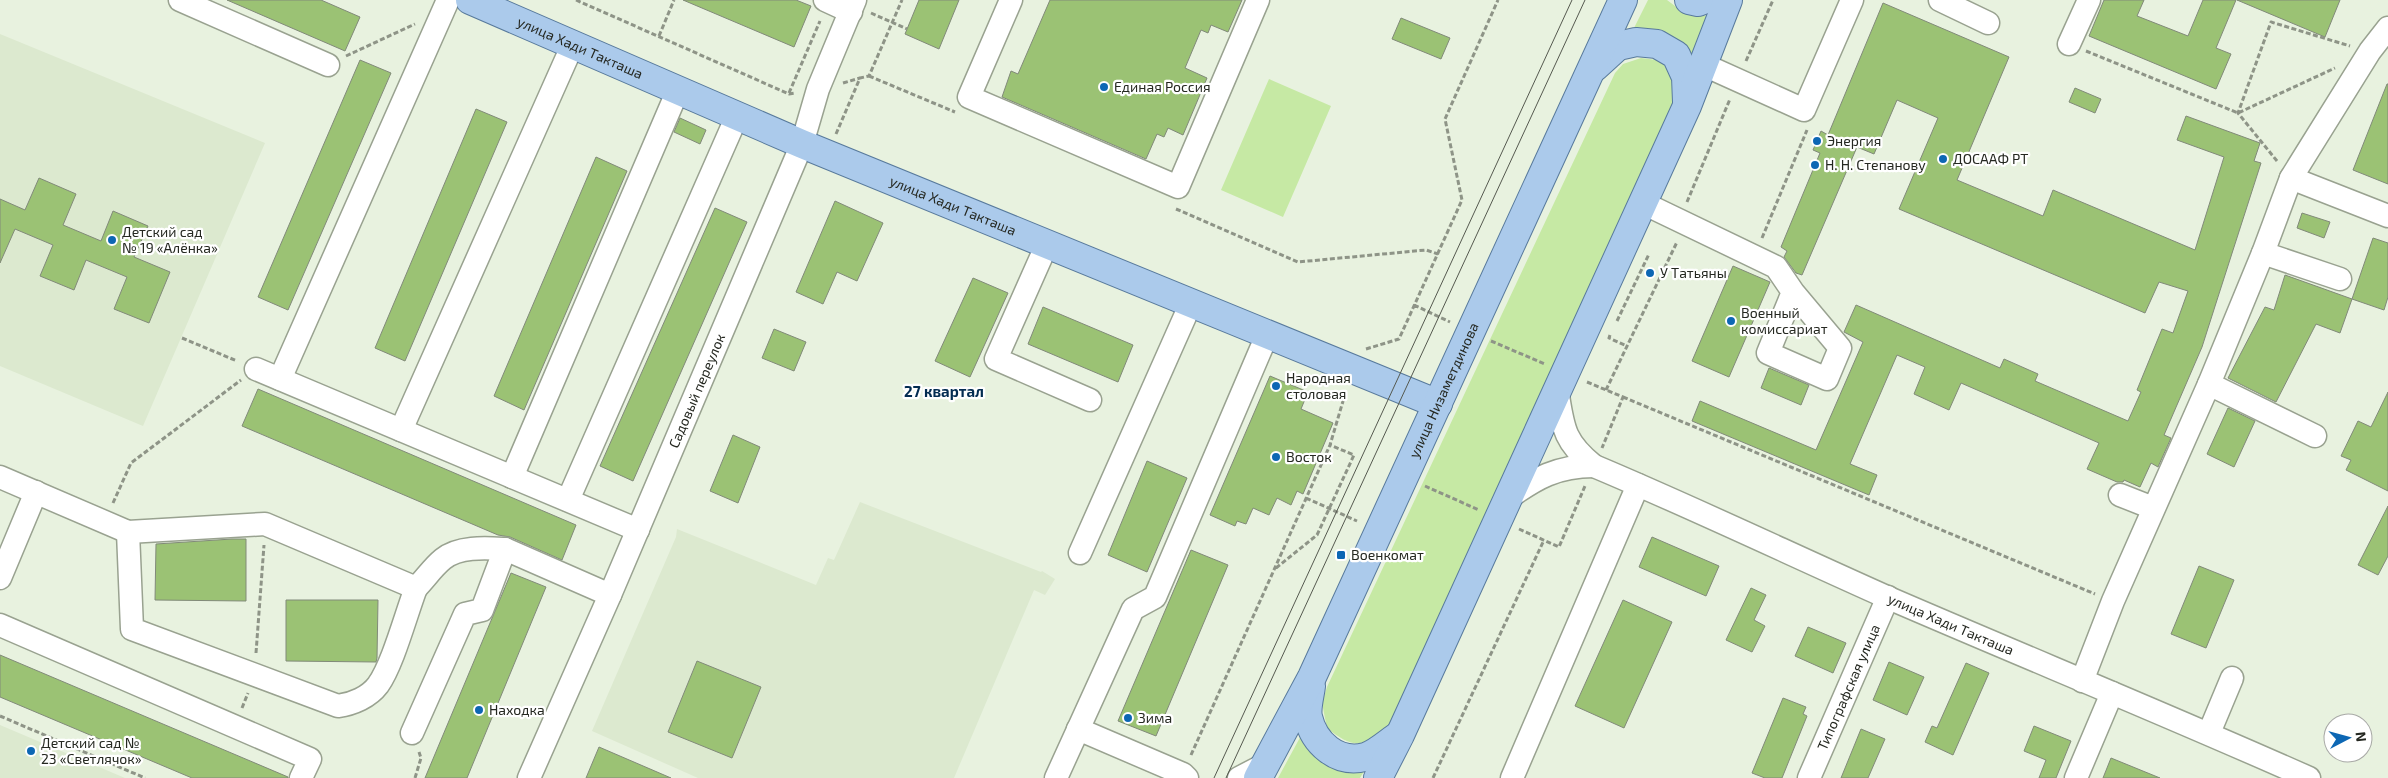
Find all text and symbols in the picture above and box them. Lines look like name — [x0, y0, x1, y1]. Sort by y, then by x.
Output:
street label: улица Хади Такташа — [515, 13, 646, 82]
place label: Единая Россия — [1114, 78, 1211, 95]
marker: Единая Россия — [1098, 81, 1110, 93]
place label: Энергия — [1827, 132, 1881, 149]
marker: Энергия — [1811, 135, 1823, 147]
place label: ДОСААФ РТ — [1953, 150, 2028, 167]
marker: ДОСААФ РТ — [1937, 153, 1949, 165]
place label: Н. Н. Степанову — [1825, 156, 1926, 173]
marker: Н. Н. Степанову — [1809, 159, 1821, 171]
street label: улица Хади Такташа — [887, 172, 1019, 239]
place label: Детский сад № 19 «Алёнка» — [122, 223, 218, 256]
marker: Детский сад № 19 «Алёнка» — [106, 234, 118, 246]
place label: У Татьяны — [1660, 264, 1727, 281]
marker: У Татьяны — [1644, 267, 1656, 279]
place label: Военный комиссариат — [1741, 304, 1828, 337]
marker: Военный комиссариат — [1725, 315, 1737, 327]
street label: улица Низаметдинова — [1405, 320, 1482, 461]
street label: Садовый переулок — [665, 330, 729, 450]
place label: Народная столовая — [1286, 369, 1351, 402]
marker: Народная столовая — [1270, 380, 1282, 392]
district label: 27 квартал — [904, 382, 984, 400]
place label: Восток — [1286, 448, 1332, 465]
marker: Восток — [1270, 451, 1282, 463]
place label: Военкомат — [1351, 546, 1424, 563]
marker: Военкомат — [1335, 549, 1347, 561]
street label: улица Хади Такташа — [1885, 590, 2016, 658]
street label: Типографская улица — [1813, 621, 1883, 753]
place label: Находка — [489, 701, 545, 718]
marker: Находка — [473, 704, 485, 716]
place label: Зима — [1138, 709, 1172, 726]
marker: Зима — [1122, 712, 1134, 724]
north arrow — [2323, 713, 2373, 763]
text: N — [2352, 731, 2370, 743]
place label: Детский сад № 23 «Светлячок» — [41, 734, 142, 767]
marker: Детский сад № 23 «Светлячок» — [25, 745, 37, 757]

